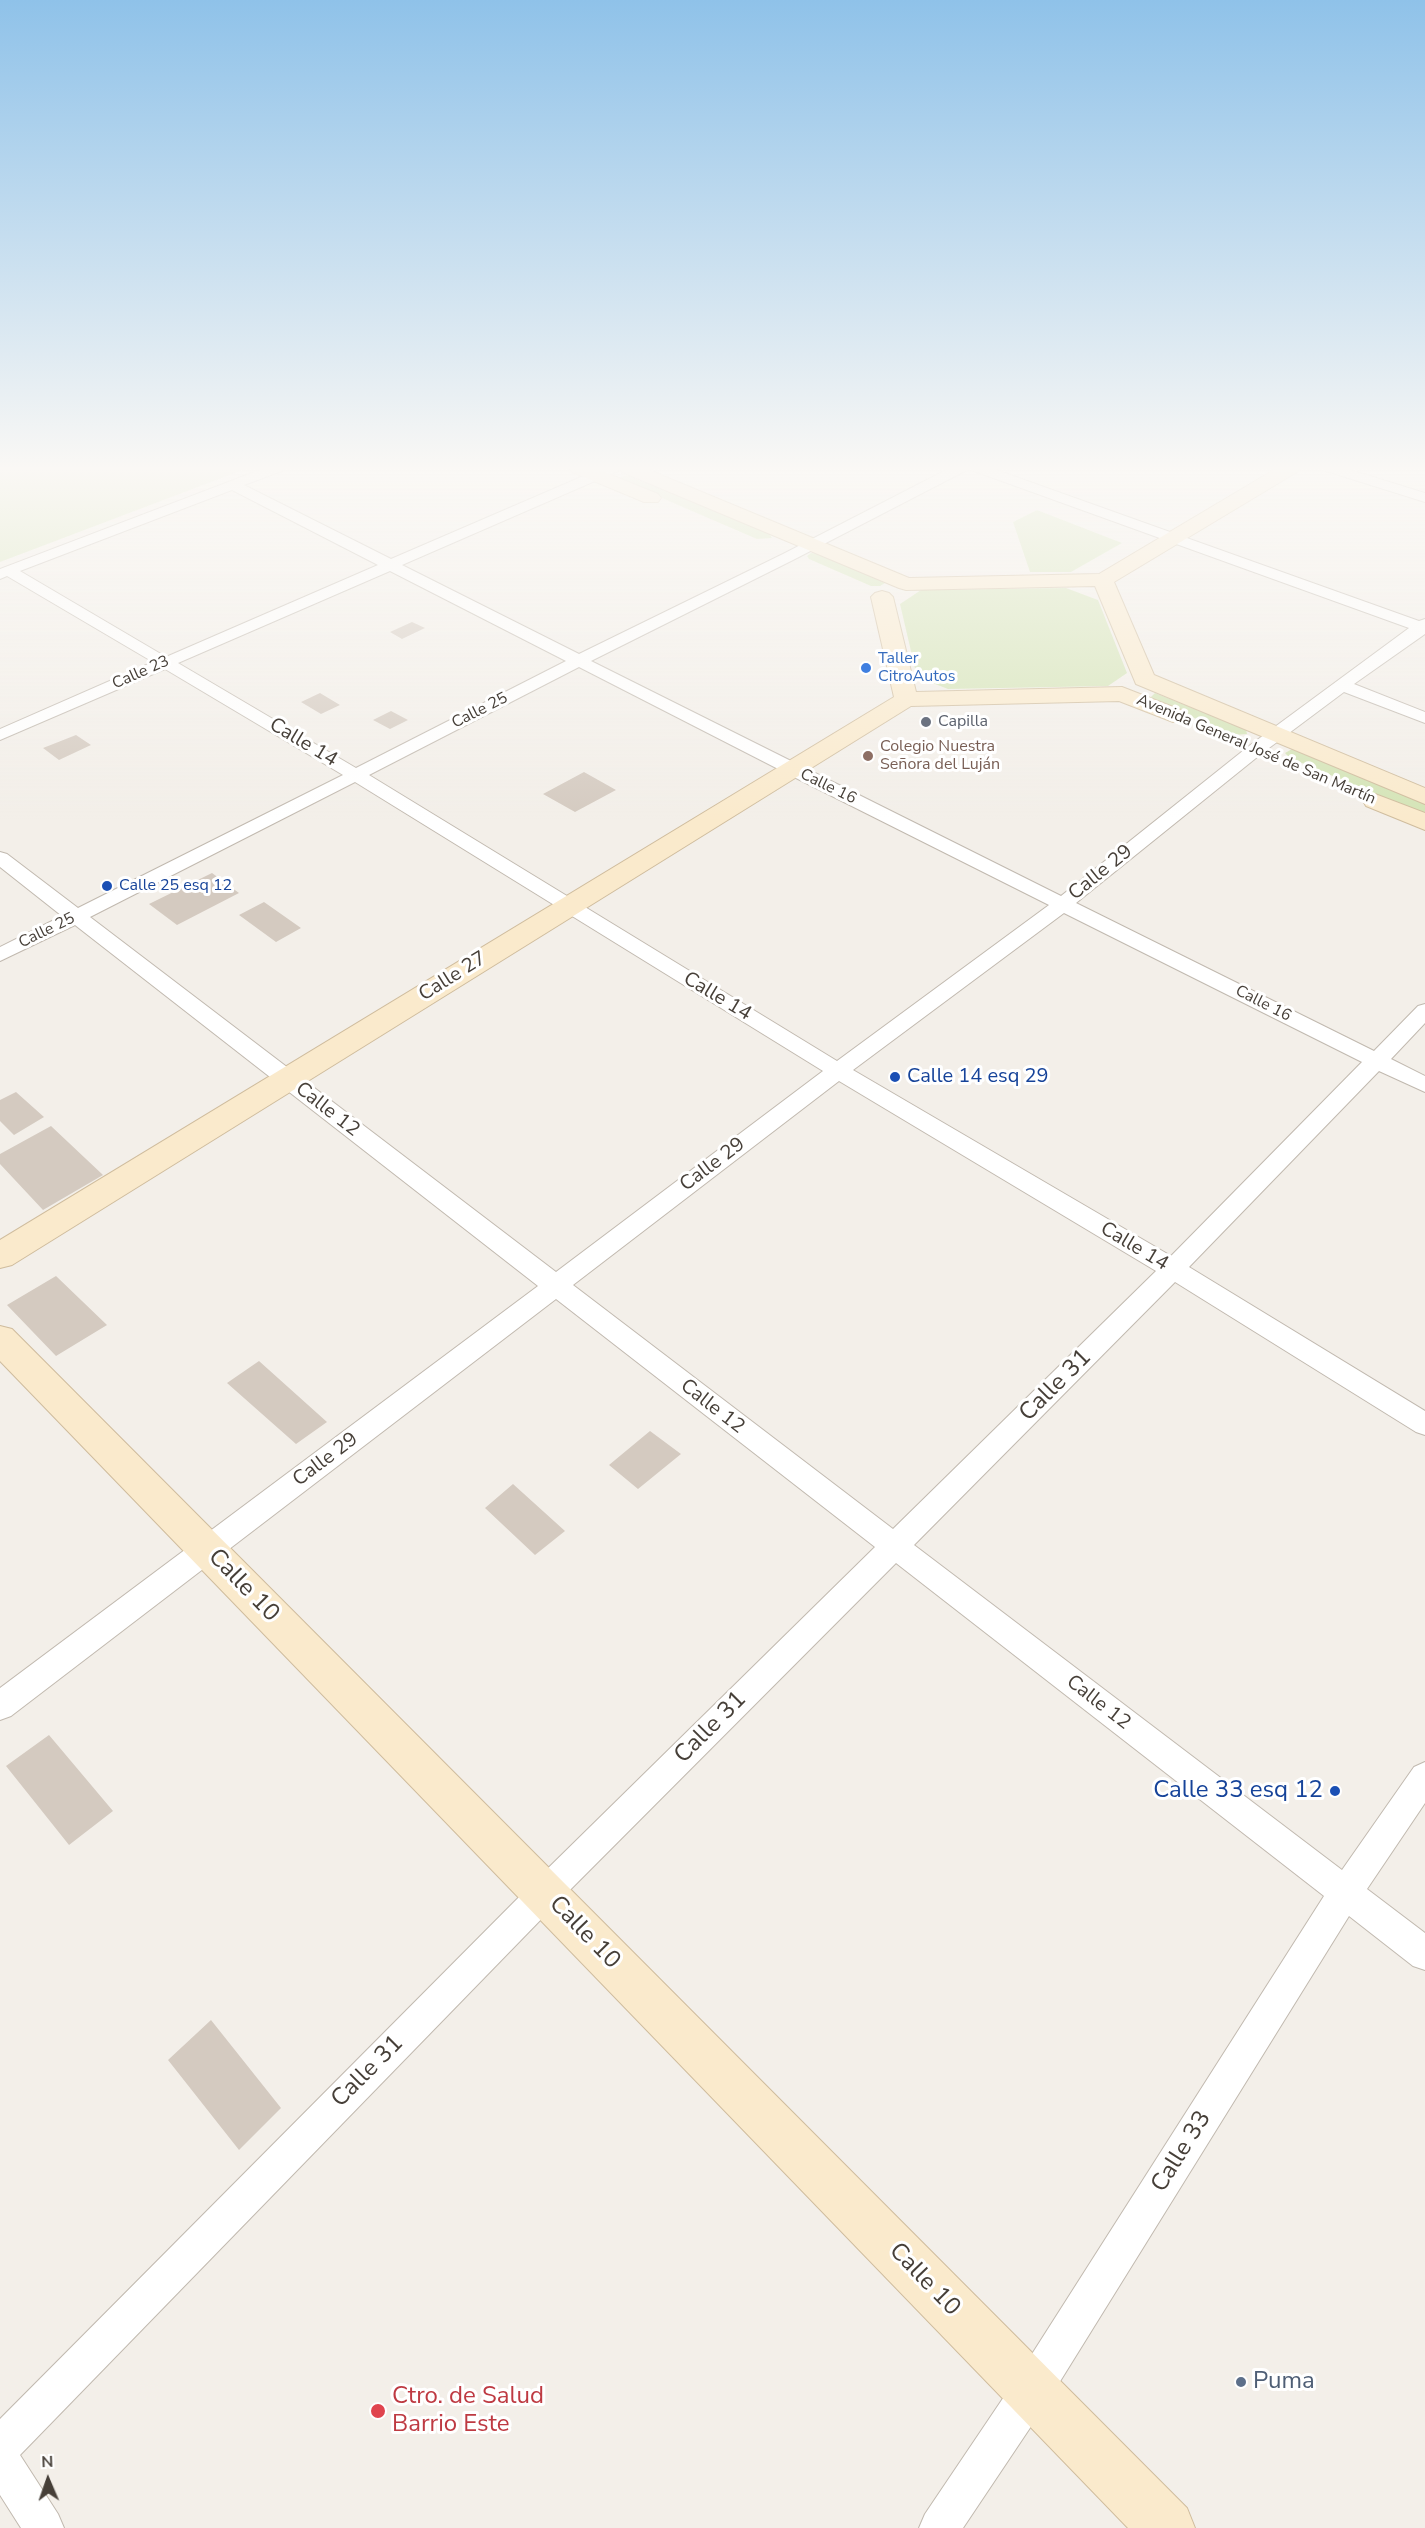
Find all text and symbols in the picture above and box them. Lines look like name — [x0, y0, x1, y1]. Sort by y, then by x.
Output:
place label: Taller CitroAutos — [878, 649, 955, 687]
street label: Calle 23 — [110, 652, 172, 694]
marker: Taller CitroAutos — [859, 661, 873, 675]
street label: Calle 25 — [449, 689, 511, 733]
street label: Avenida General José de San Martín — [1134, 691, 1378, 809]
place label: Capilla — [938, 712, 988, 732]
street label: Calle 14 — [265, 713, 341, 773]
marker: Capilla — [919, 715, 933, 729]
place label: Colegio Nuestra Señora del Luján — [880, 737, 1000, 775]
marker: Colegio Nuestra Señora del Luján — [861, 749, 875, 763]
street label: Calle 16 — [797, 765, 859, 809]
street label: Calle 29 — [1064, 840, 1138, 906]
place label: Calle 25 esq 12 — [119, 876, 232, 896]
marker: Calle 25 esq 12 — [100, 879, 114, 893]
street label: Calle 25 — [16, 909, 78, 953]
street label: Calle 27 — [415, 947, 491, 1007]
street label: Calle 14 — [679, 967, 755, 1027]
street label: Calle 16 — [1232, 982, 1294, 1026]
place label: Calle 14 esq 29 — [907, 1065, 1048, 1089]
marker: Calle 14 esq 29 — [888, 1070, 902, 1084]
street label: Calle 12 — [290, 1077, 364, 1143]
street label: Calle 29 — [676, 1133, 750, 1197]
street label: Calle 14 — [1096, 1217, 1172, 1277]
street label: Calle 31 — [1014, 1344, 1098, 1428]
street label: Calle 12 — [675, 1374, 749, 1440]
street label: Calle 29 — [289, 1428, 363, 1492]
street label: Calle 10 — [201, 1544, 285, 1628]
street label: Calle 12 — [1061, 1670, 1135, 1736]
street label: Calle 31 — [669, 1686, 753, 1770]
place label: Calle 33 esq 12 — [1153, 1777, 1323, 1805]
marker: Calle 33 esq 12 — [1328, 1784, 1342, 1798]
street label: Calle 10 — [542, 1891, 626, 1975]
street label: Calle 31 — [326, 2030, 410, 2114]
street label: Calle 33 — [1146, 2106, 1218, 2198]
street label: Calle 10 — [882, 2238, 966, 2322]
place label: Puma — [1253, 2368, 1315, 2396]
marker: Puma — [1234, 2375, 1248, 2389]
place label: Ctro. de Salud Barrio Este — [392, 2383, 544, 2439]
marker: Ctro. de Salud Barrio Este — [369, 2402, 387, 2420]
north arrow — [18, 2450, 78, 2510]
text: N — [41, 2451, 54, 2473]

